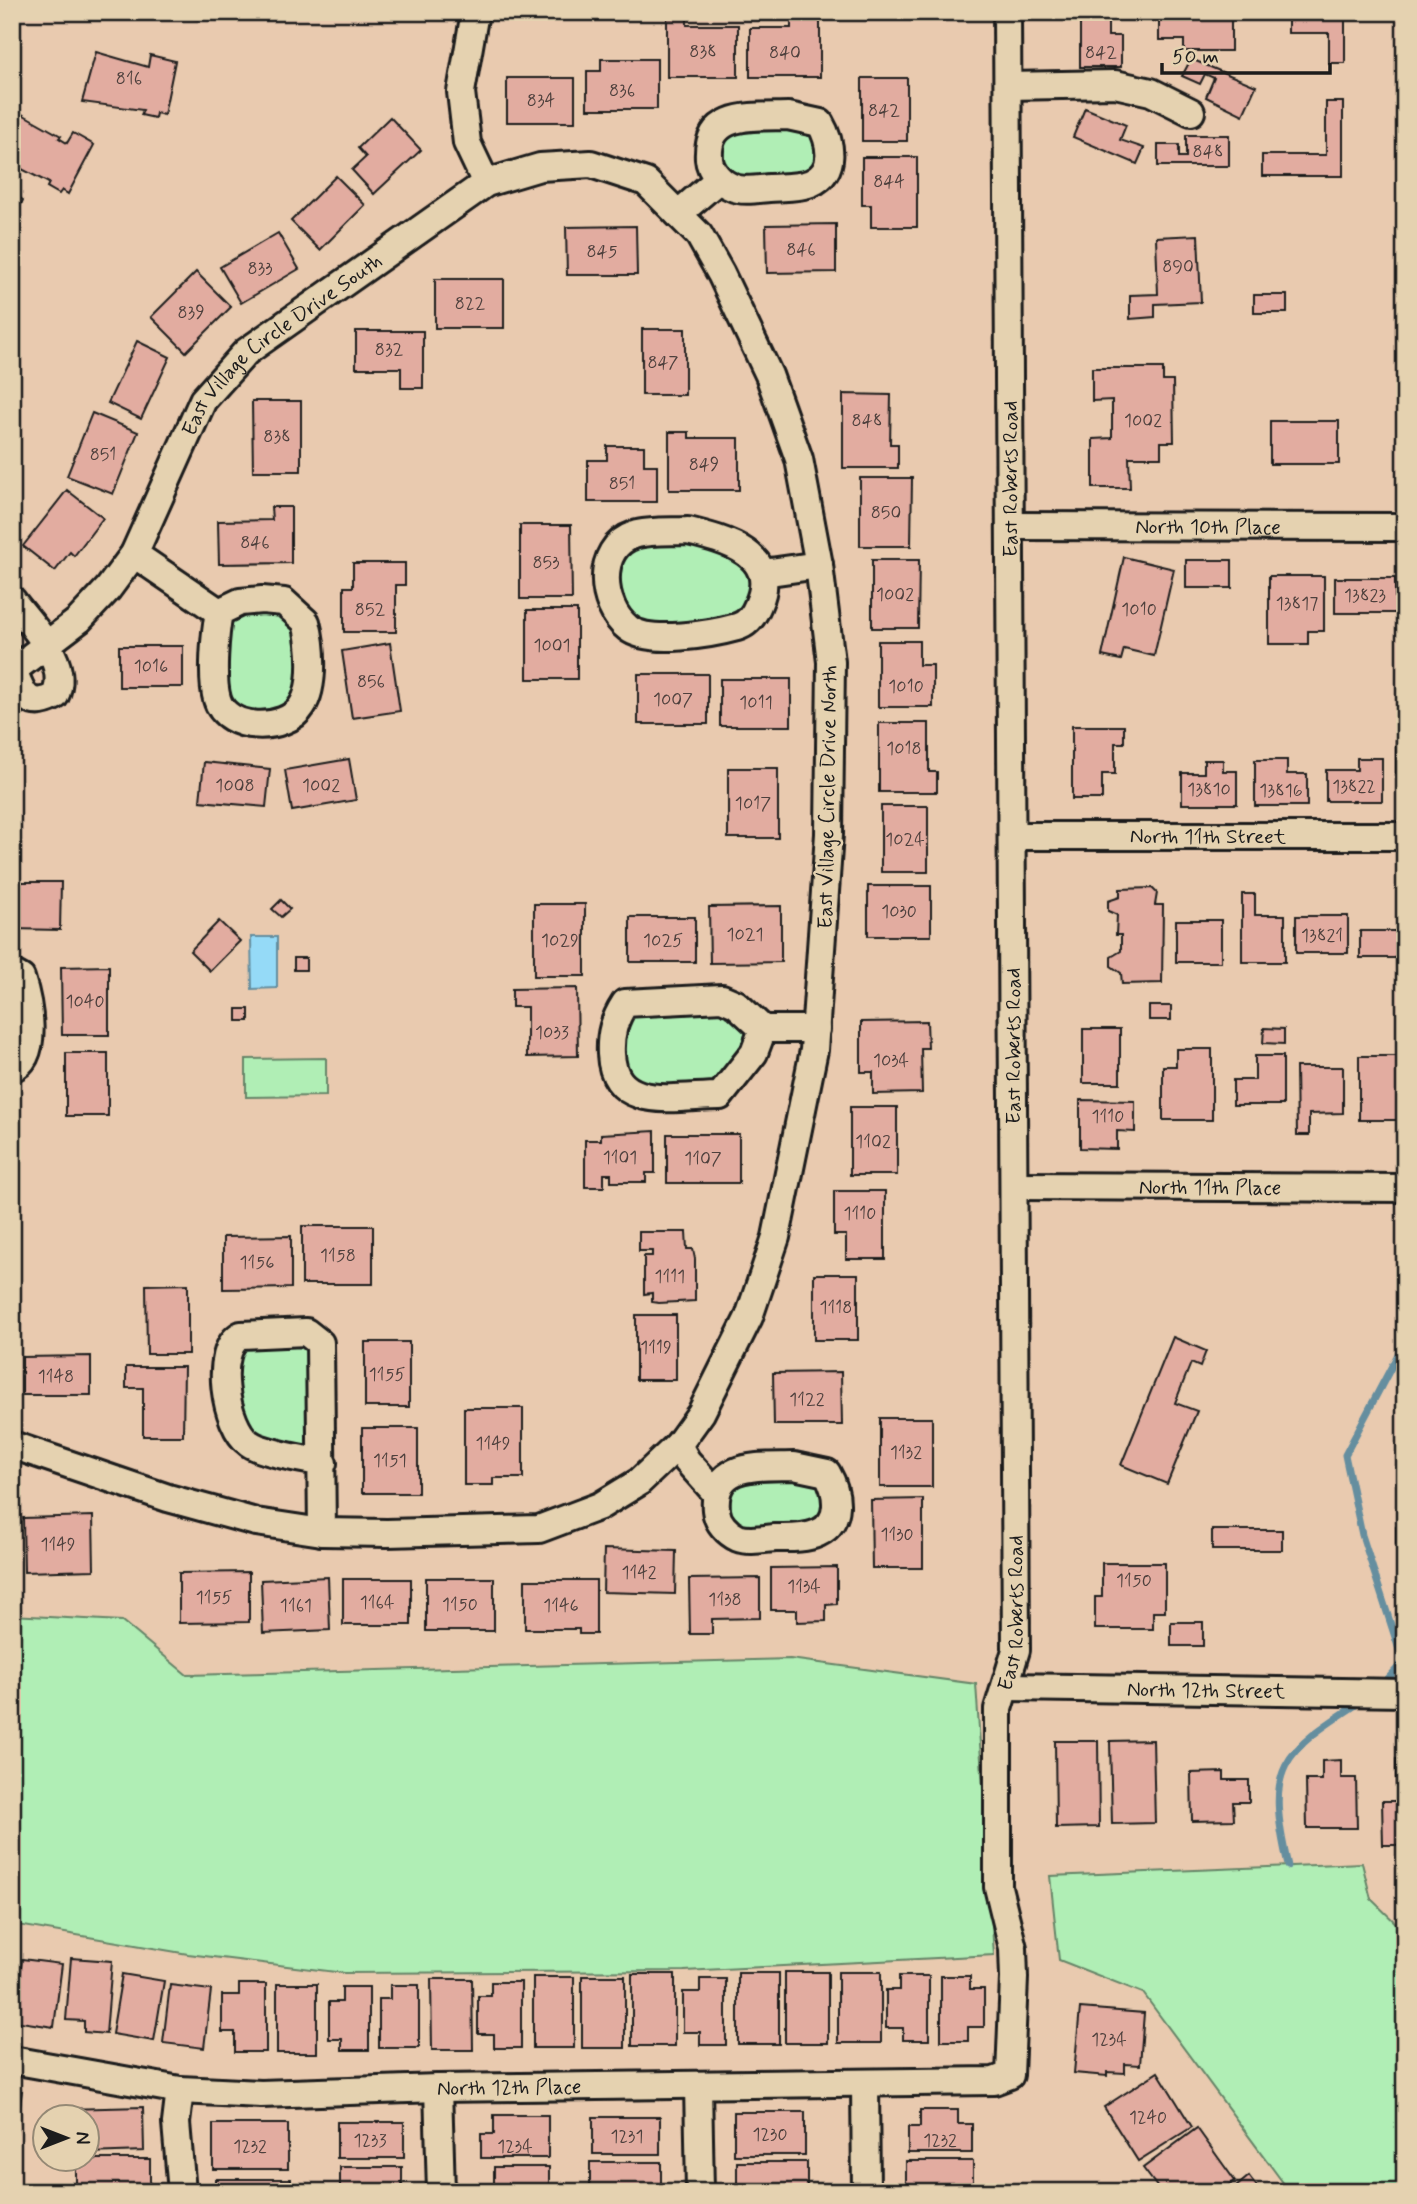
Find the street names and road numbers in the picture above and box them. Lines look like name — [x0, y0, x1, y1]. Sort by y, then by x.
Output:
street label: East Village Circle Drive South — [176, 247, 388, 441]
street label: East Roberts Road — [997, 401, 1025, 557]
street label: North 10th Place — [1135, 513, 1281, 542]
street label: East Village Circle Drive North — [812, 665, 844, 929]
street label: North 11th Street — [1130, 823, 1287, 851]
street label: East Roberts Road — [1000, 968, 1028, 1124]
street label: North 11th Place — [1139, 1174, 1281, 1202]
street label: East Roberts Road — [991, 1535, 1031, 1694]
street label: North 12th Street — [1127, 1676, 1286, 1706]
street label: North 12th Place — [437, 2073, 582, 2103]

